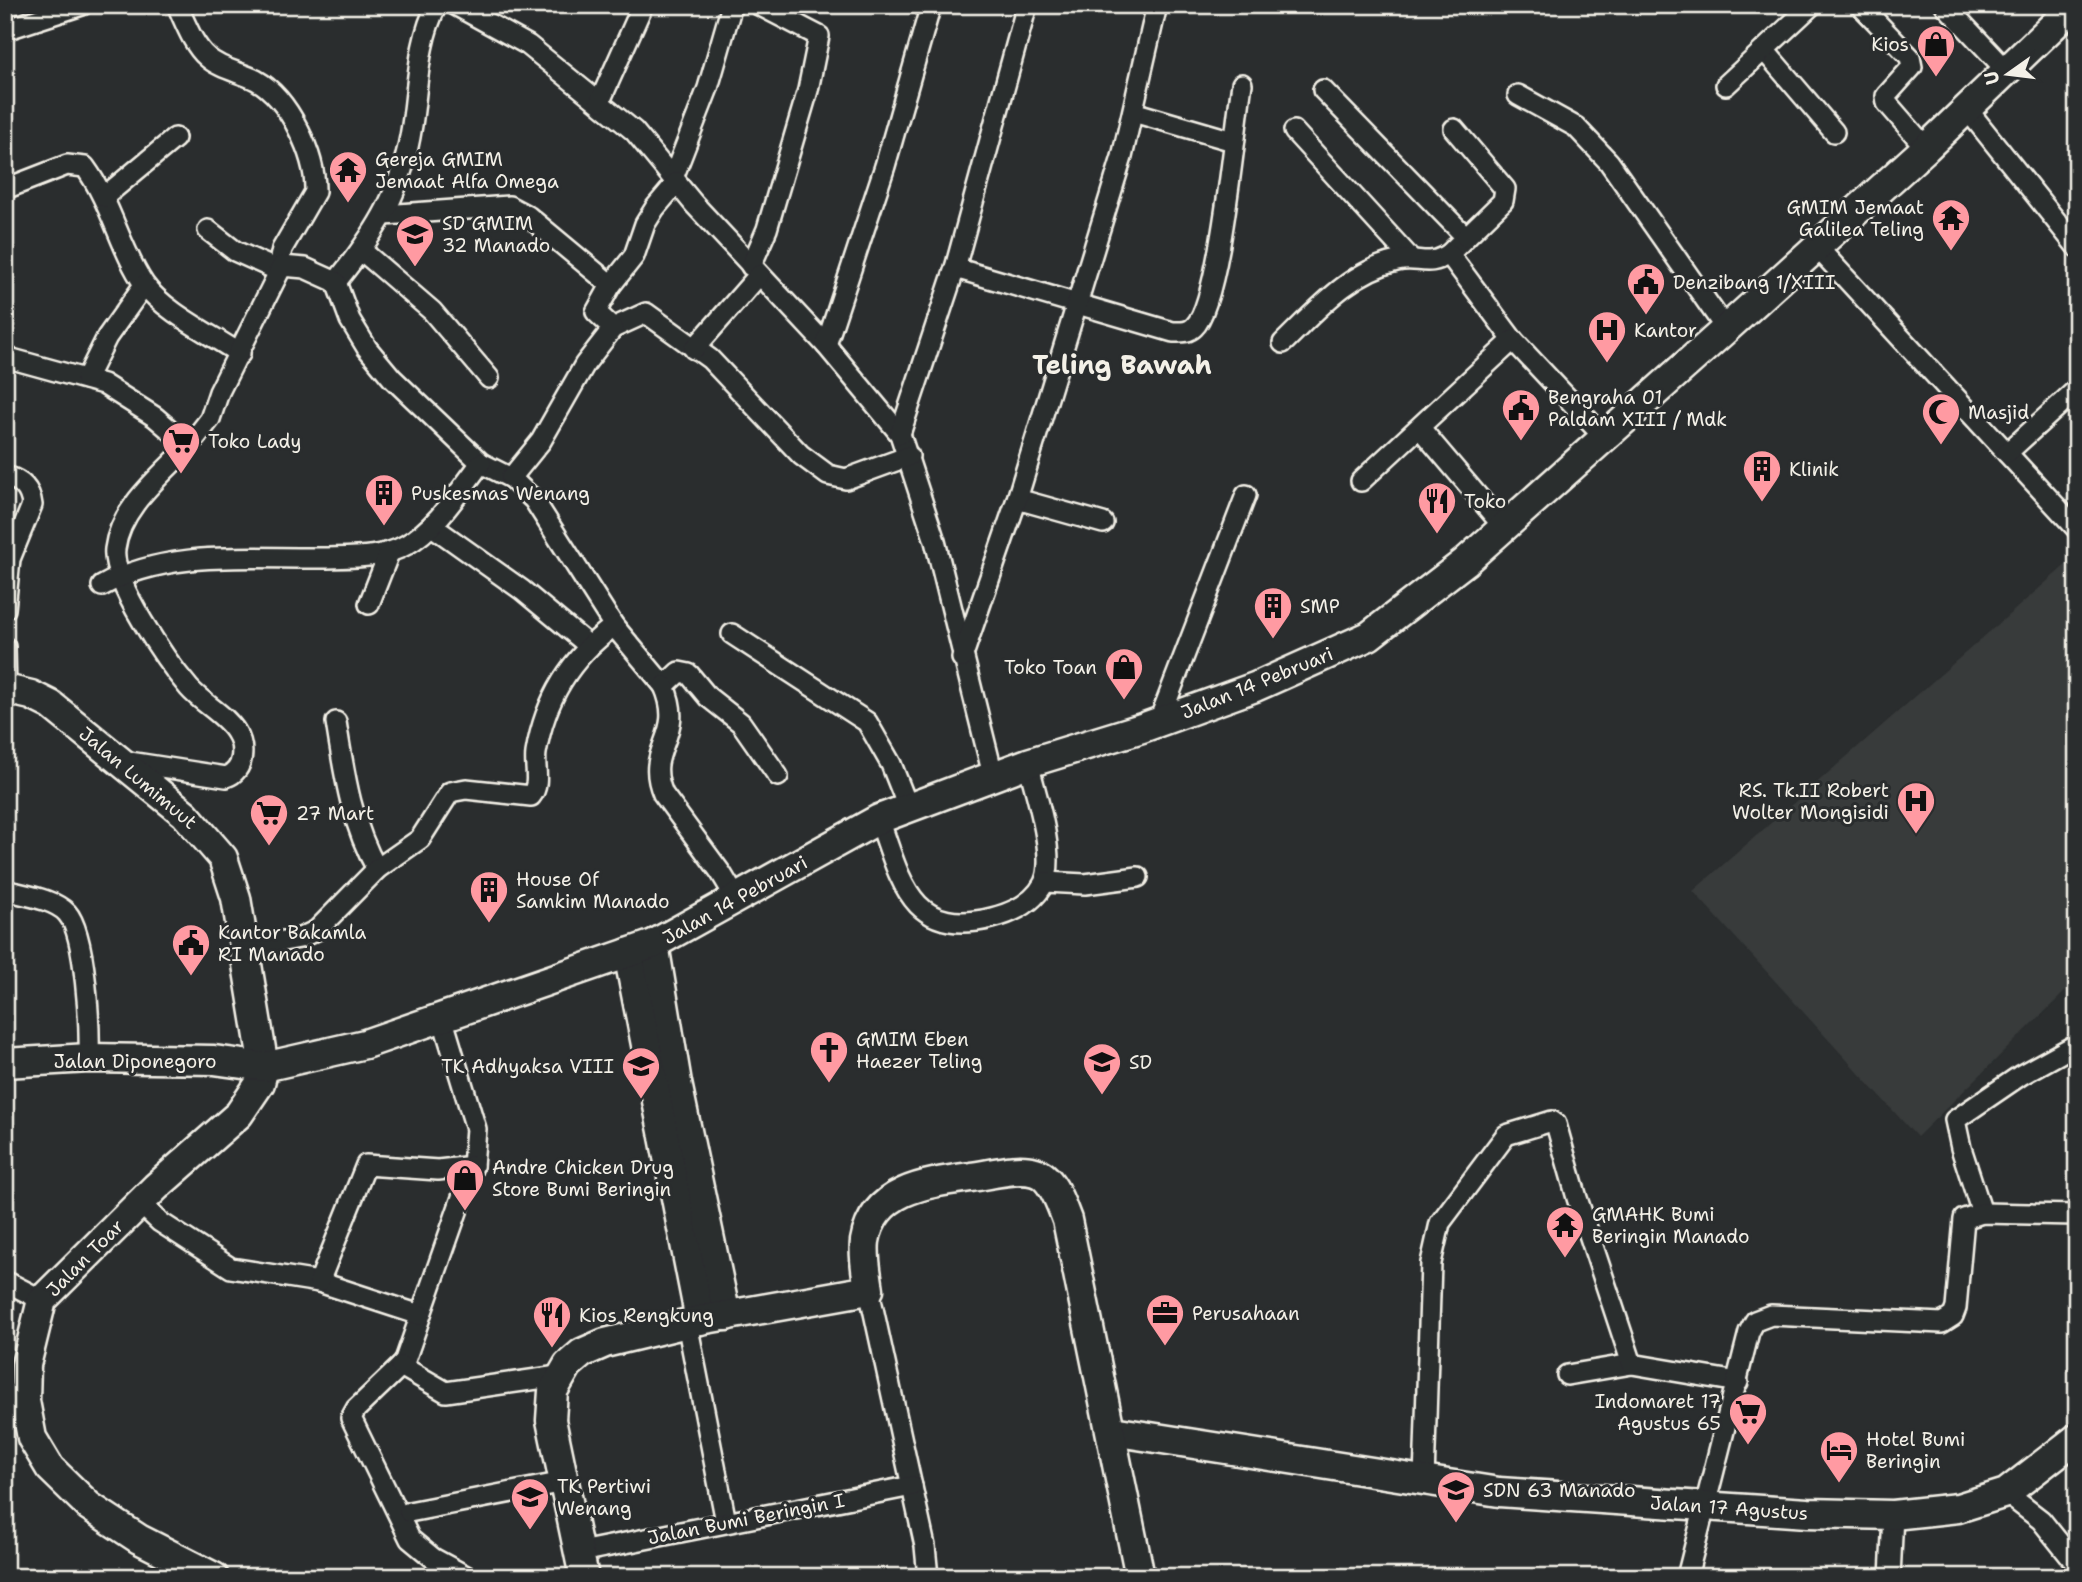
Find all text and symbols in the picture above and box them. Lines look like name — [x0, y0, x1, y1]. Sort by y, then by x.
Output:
shop icon: Kios — [1915, 23, 1957, 78]
place label: Kios — [1871, 32, 1909, 57]
north arrow — [1974, 38, 2044, 108]
text: U — [1978, 69, 2006, 87]
place label: Gereja GMIM Jemaat Alfa Omega — [375, 147, 559, 194]
temple icon: Gereja GMIM Jemaat Alfa Omega — [327, 149, 369, 204]
place label: GMIM Jemaat Galilea Teling — [1786, 195, 1924, 242]
temple icon: GMIM Jemaat Galilea Teling — [1930, 197, 1972, 252]
place label: SD GMIM 32 Manado — [442, 211, 550, 258]
school or university icon: SD GMIM 32 Manado — [394, 213, 436, 268]
public building icon: Denzibang 1/XIII — [1625, 261, 1667, 316]
place label: Denzibang 1/XIII — [1673, 270, 1835, 295]
hospital icon: Kantor — [1586, 309, 1628, 364]
place label: Kantor — [1634, 318, 1697, 343]
district label: Teling Bawah — [1032, 347, 1212, 382]
place label: Bengraha 01 Paldam XIII / Mdk — [1548, 385, 1727, 432]
public building icon: Bengraha 01 Paldam XIII / Mdk — [1500, 387, 1542, 442]
mosque icon: Masjid — [1920, 391, 1962, 446]
place label: Masjid — [1968, 400, 2029, 425]
supermarket icon: Toko Lady — [160, 420, 202, 475]
place label: Toko Lady — [208, 429, 301, 454]
building icon: Klinik — [1741, 448, 1783, 503]
place label: Klinik — [1789, 457, 1839, 482]
building icon: Puskesmas Wenang — [363, 472, 405, 527]
restaurant icon: Toko — [1416, 480, 1458, 535]
place label: Puskesmas Wenang — [411, 481, 590, 506]
place label: Toko — [1464, 489, 1506, 514]
building icon: SMP — [1252, 585, 1294, 640]
place label: SMP — [1300, 594, 1340, 619]
street label: Jalan 14 Pebruari — [1177, 641, 1337, 725]
shop icon: Toko Toan — [1103, 646, 1145, 701]
place label: Toko Toan — [1004, 655, 1097, 680]
street label: Jalan Lumimuut — [74, 721, 202, 835]
place label: RS. Tk.II Robert Wolter Mongisidi — [1732, 778, 1889, 825]
hospital icon: RS. Tk.II Robert Wolter Mongisidi — [1895, 780, 1937, 835]
supermarket icon: 27 Mart — [248, 792, 290, 847]
place label: 27 Mart — [296, 801, 374, 826]
street label: Jalan 14 Pebruari — [658, 850, 812, 950]
place label: House Of Samkim Manado — [516, 867, 669, 914]
building icon: House Of Samkim Manado — [468, 869, 510, 924]
place label: Kantor Bakamla RI Manado — [218, 920, 366, 967]
public building icon: Kantor Bakamla RI Manado — [170, 922, 212, 977]
place label: GMIM Eben Haezer Teling — [856, 1027, 982, 1074]
church icon: GMIM Eben Haezer Teling — [808, 1029, 850, 1084]
school or university icon: SD — [1081, 1041, 1123, 1096]
school or university icon: TK Adhyaksa VIII — [620, 1045, 662, 1100]
street label: Jalan Diponegoro — [53, 1049, 217, 1074]
place label: SD — [1129, 1050, 1152, 1075]
place label: TK Adhyaksa VIII — [441, 1054, 614, 1079]
place label: Andre Chicken Drug Store Bumi Beringin — [492, 1155, 674, 1202]
shop icon: Andre Chicken Drug Store Bumi Beringin — [444, 1157, 486, 1212]
place label: GMAHK Bumi Beringin Manado — [1592, 1202, 1750, 1249]
temple icon: GMAHK Bumi Beringin Manado — [1544, 1204, 1586, 1259]
street label: Jalan Toar — [41, 1214, 129, 1302]
office icon: Perusahaan — [1144, 1292, 1186, 1347]
restaurant icon: Kios Rengkung — [531, 1294, 573, 1349]
place label: Perusahaan — [1192, 1301, 1300, 1326]
place label: Kios Rengkung — [579, 1303, 714, 1328]
place label: Indomaret 17 Agustus 65 — [1595, 1389, 1721, 1436]
supermarket icon: Indomaret 17 Agustus 65 — [1727, 1391, 1769, 1446]
place label: Hotel Bumi Beringin — [1866, 1427, 1965, 1474]
hotel icon: Hotel Bumi Beringin — [1818, 1429, 1860, 1484]
school or university icon: SDN 63 Manado — [1435, 1469, 1477, 1524]
place label: TK Pertiwi Wenang — [557, 1474, 651, 1521]
school or university icon: TK Pertiwi Wenang — [509, 1476, 551, 1531]
place label: SDN 63 Manado — [1483, 1478, 1635, 1503]
street label: Jalan Bumi Beringin I — [645, 1488, 847, 1550]
street label: Jalan 17 Agustus — [1649, 1490, 1809, 1526]

